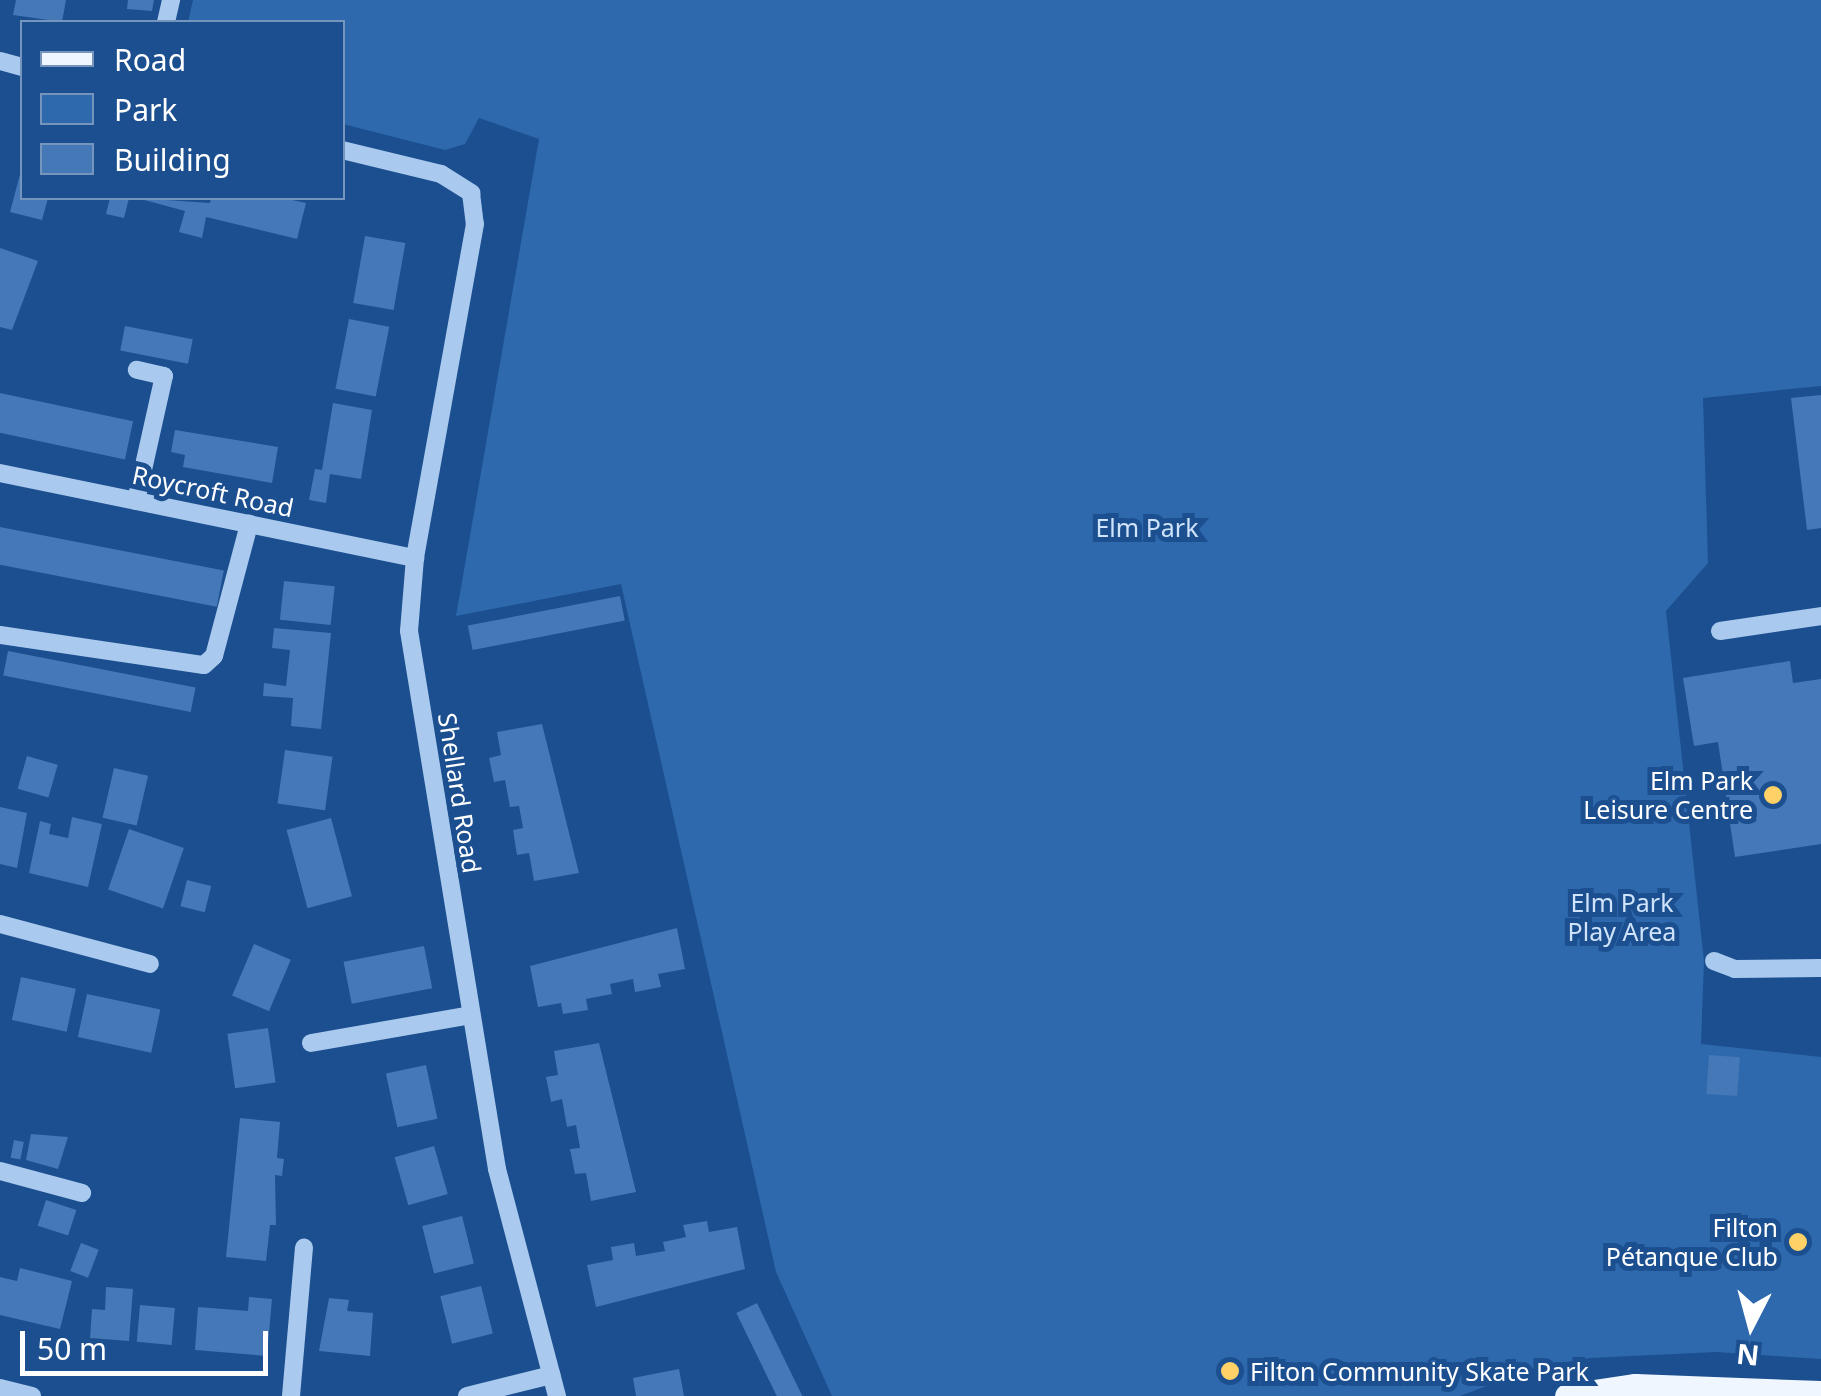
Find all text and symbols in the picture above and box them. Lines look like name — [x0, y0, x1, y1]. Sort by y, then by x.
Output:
legend — [20, 20, 345, 200]
text: Road — [114, 39, 186, 80]
text: Park — [114, 89, 177, 130]
text: Building — [114, 139, 231, 180]
street label: Roycroft Road — [130, 459, 296, 523]
park label: Elm Park — [1095, 512, 1199, 542]
street label: Shellard Road — [433, 711, 487, 875]
place label: Elm Park Leisure Centre — [1583, 766, 1753, 825]
marker: Elm Park Leisure Centre — [1762, 784, 1784, 806]
park label: Elm Park Play Area — [1568, 888, 1676, 947]
place label: Filton Pétanque Club — [1606, 1213, 1778, 1272]
marker: Filton Pétanque Club — [1787, 1231, 1809, 1253]
north arrow — [1701, 1276, 1801, 1376]
scale bar — [25, 1311, 272, 1373]
text: 50 m — [37, 1328, 107, 1369]
text: N — [1735, 1336, 1761, 1376]
place label: Filton Community Skate Park — [1250, 1356, 1589, 1386]
marker: Filton Community Skate Park — [1219, 1360, 1241, 1382]

